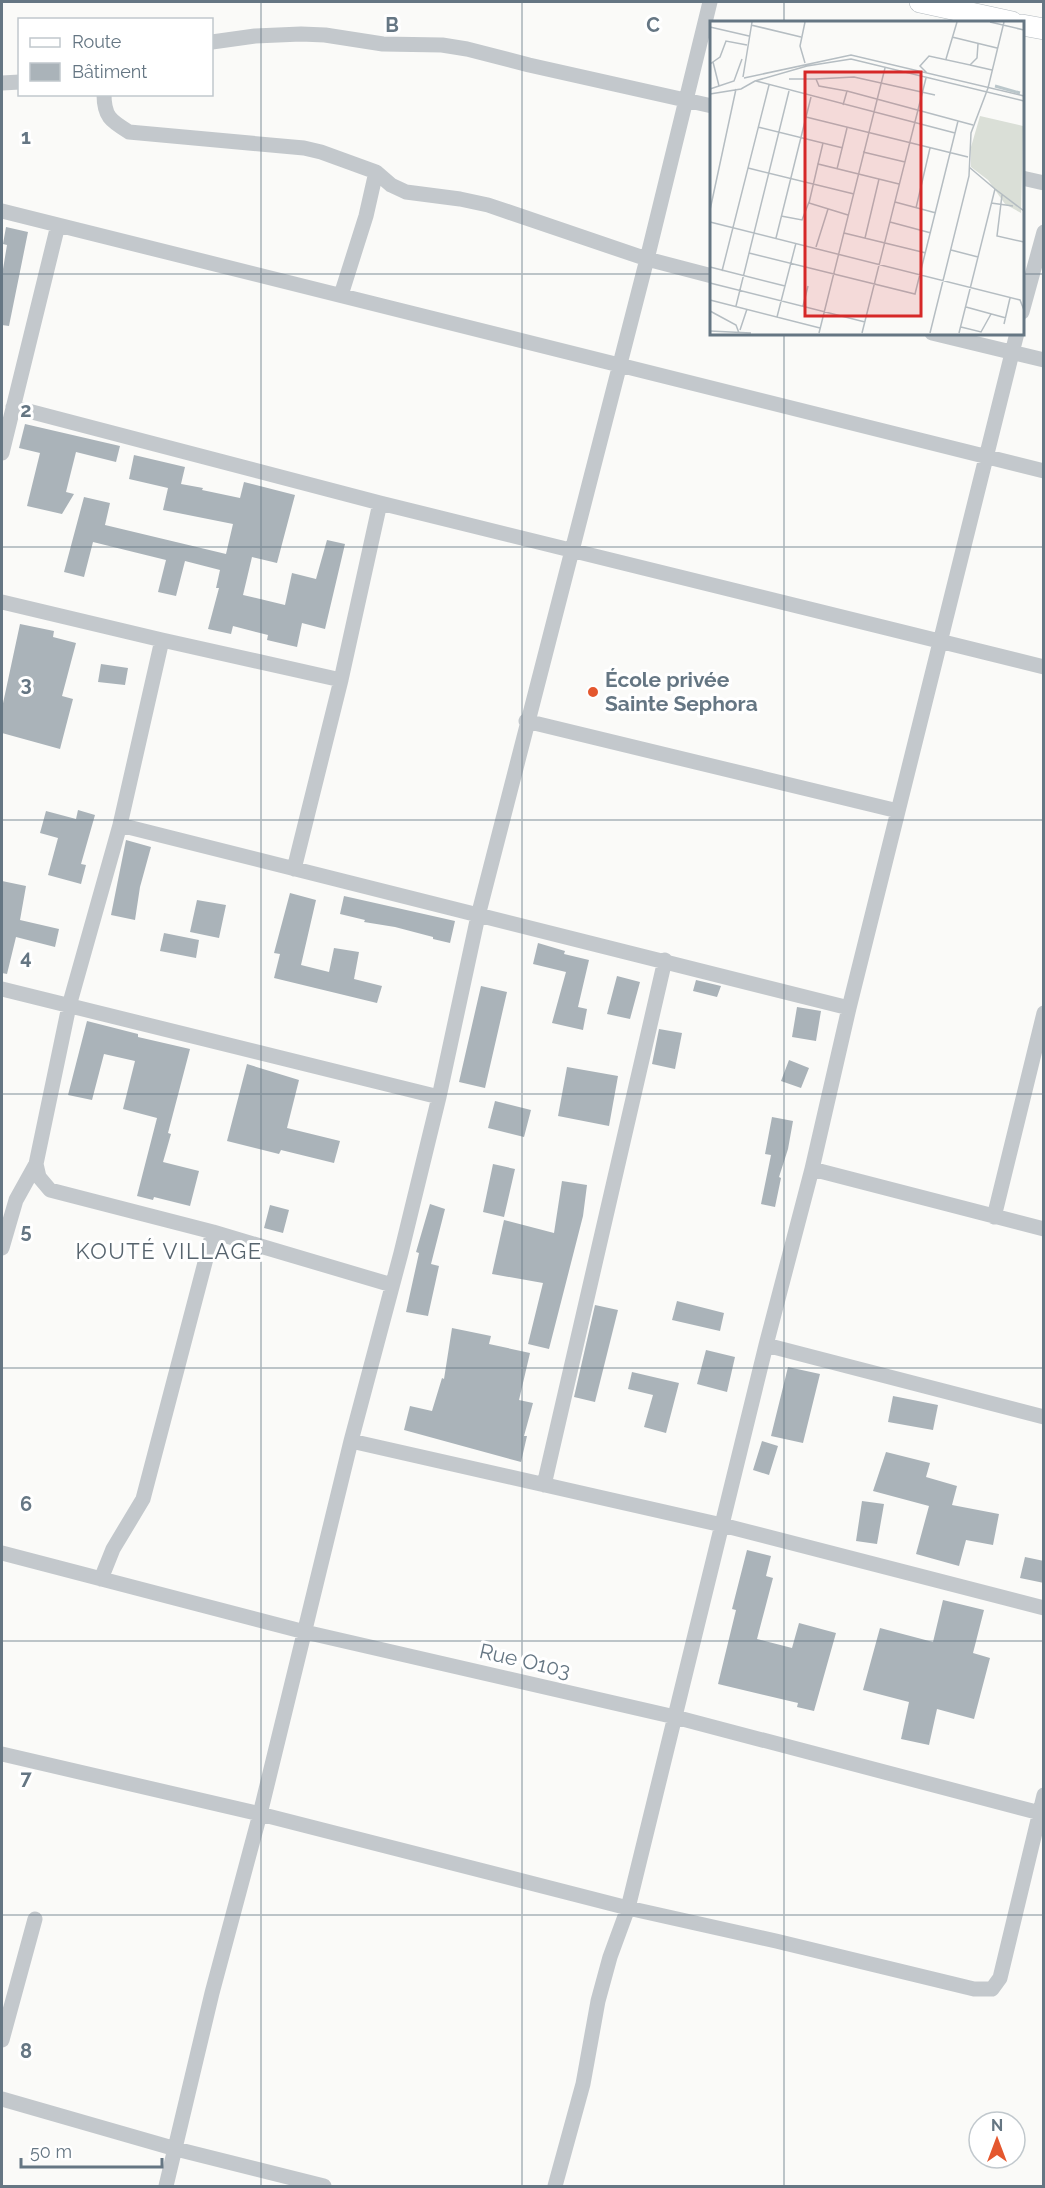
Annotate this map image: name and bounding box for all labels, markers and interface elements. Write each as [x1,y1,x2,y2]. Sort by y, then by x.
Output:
text: B [385,13,399,37]
text: C [646,13,660,37]
legend [18,18,213,96]
inset map [710,21,1024,334]
text: Route [72,31,122,52]
text: Bâtiment [72,61,147,82]
text: 1 [21,125,31,149]
text: 2 [20,398,32,422]
place label: École privée Sainte Sephora [605,667,758,716]
text: 3 [20,672,32,696]
marker: École privée Sainte Sephora [586,685,600,699]
text: 4 [20,945,32,969]
text: 5 [20,1219,32,1243]
district label: KOUTÉ VILLAGE [75,1238,263,1264]
text: 6 [20,1492,32,1516]
street label: Rue O103 [477,1638,573,1683]
text: 7 [20,1766,32,1790]
text: 8 [20,2039,32,2063]
north arrow [967,2110,1027,2170]
text: N [991,2116,1003,2135]
scale bar [21,2131,162,2169]
text: 50 m [30,2141,72,2162]

